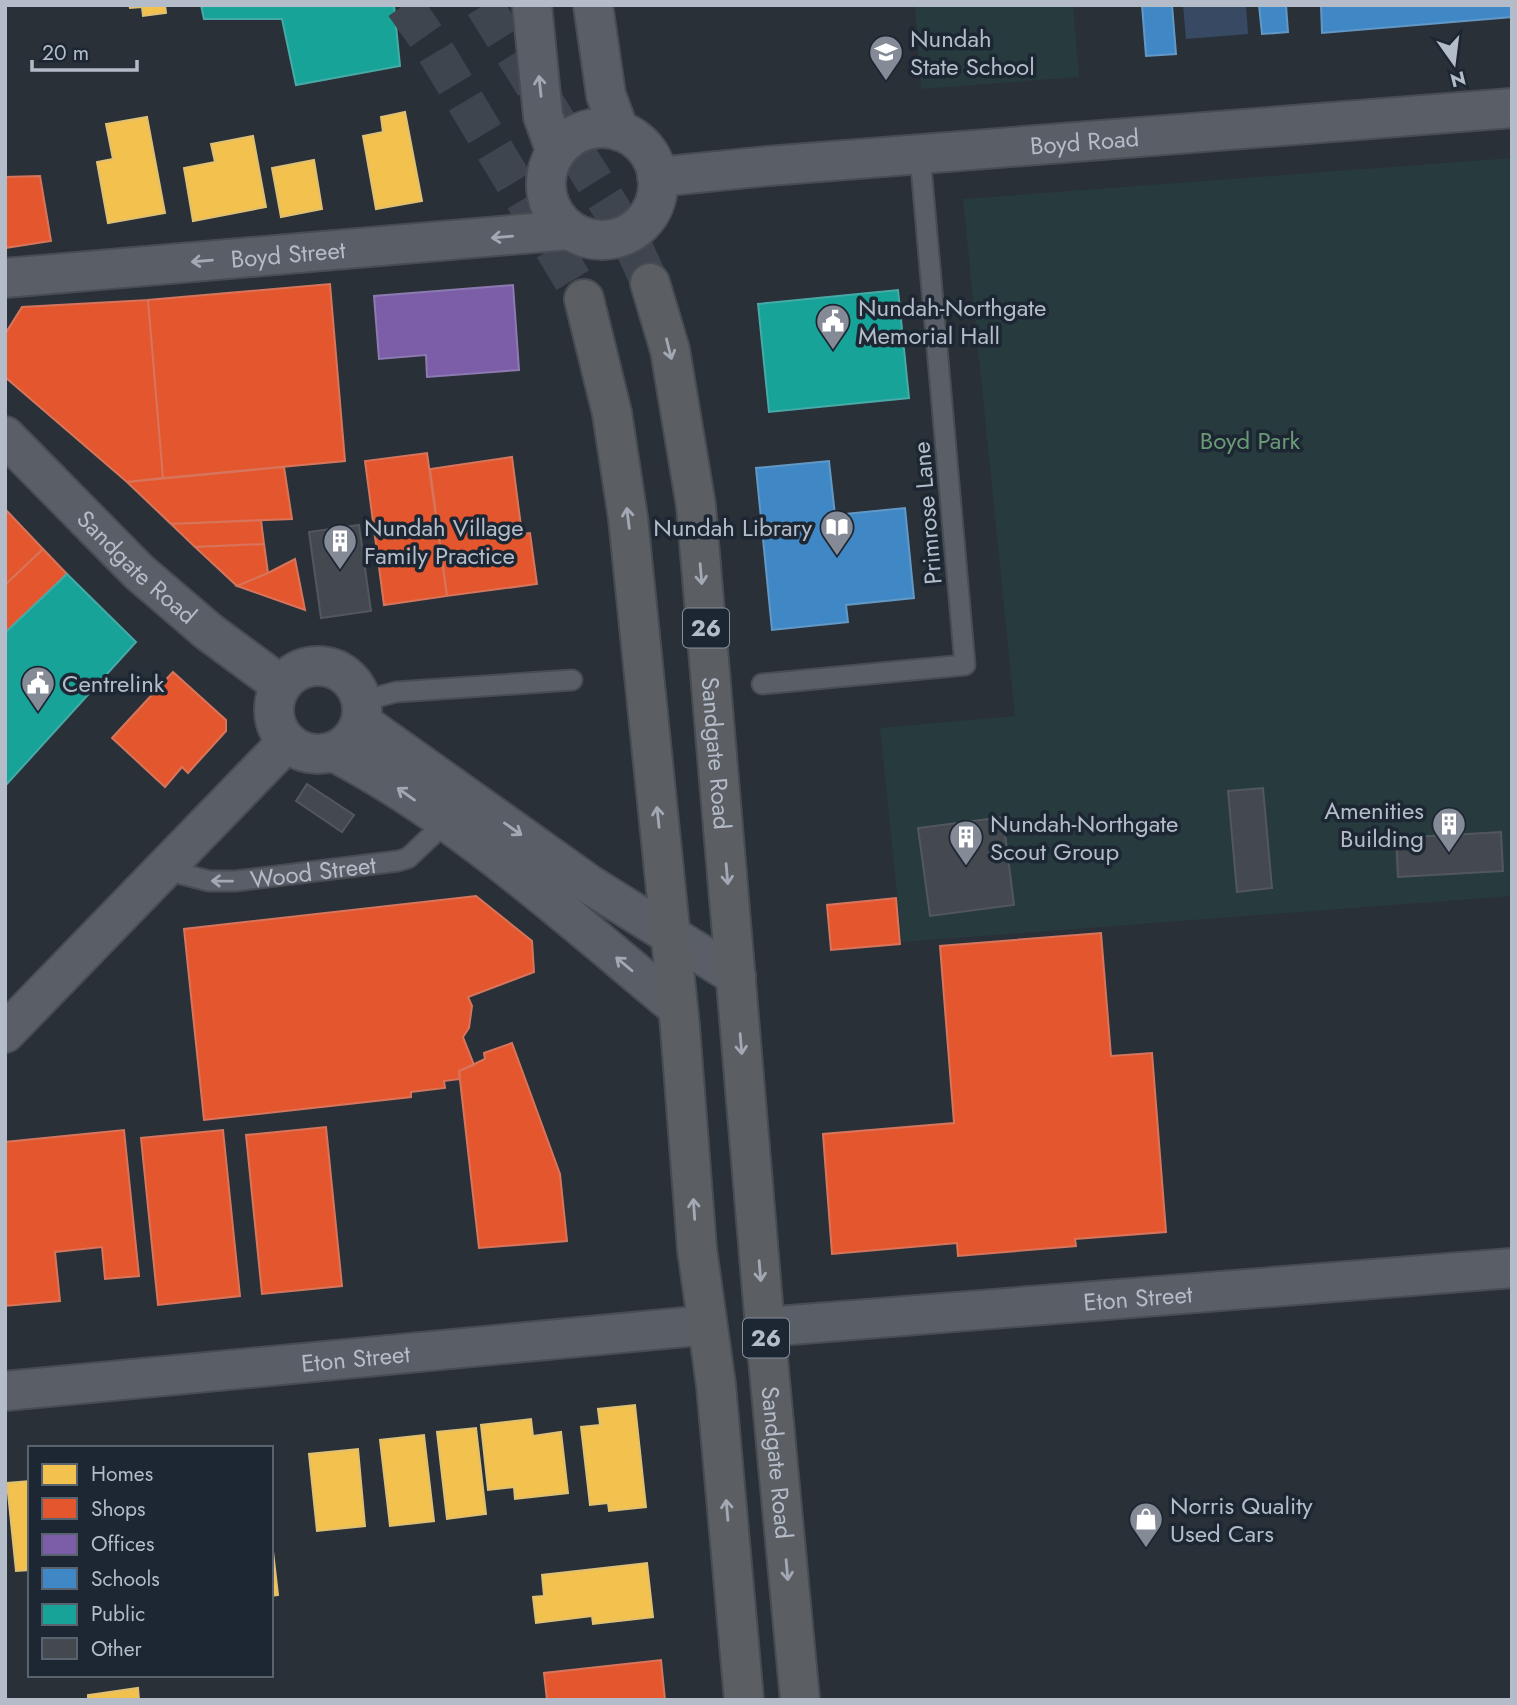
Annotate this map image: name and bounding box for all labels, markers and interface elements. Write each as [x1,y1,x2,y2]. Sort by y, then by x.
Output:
place label: Nundah State School [910,21,1035,84]
scale bar [32,28,136,72]
north arrow [1419,28,1489,98]
school or university icon: Nundah State School [867,33,905,82]
text: 20 m [42,38,89,68]
text: N [1447,64,1469,94]
one-way arrow [533,75,546,98]
street label: Boyd Road [1029,120,1140,163]
one-way arrow [491,231,513,244]
street label: Boyd Street [229,232,347,276]
one-way arrow [191,255,213,268]
place label: Nundah-Northgate Memorial Hall [858,290,1046,353]
public building icon: Nundah-Northgate Memorial Hall [814,302,852,351]
one-way arrow [663,337,676,360]
park label: Boyd Park [1200,423,1301,458]
street label: Primrose Lane [903,440,951,586]
street label: Sandgate Road [69,502,205,632]
one-way arrow [621,507,634,530]
library icon: Nundah Library [818,508,856,557]
place label: Nundah Village Family Practice [364,510,524,573]
place label: Nundah Library [653,510,812,545]
building icon: Nundah Village Family Practice [321,522,359,571]
one-way arrow [695,562,708,585]
road number: 26 [683,608,729,648]
public building icon: Centrelink [19,664,57,713]
place label: Centrelink [62,666,165,701]
street label: Sandgate Road [693,675,741,831]
one-way arrow [397,787,416,801]
place label: Amenities Building [1324,793,1424,856]
building icon: Amenities Building [1430,805,1468,854]
one-way arrow [651,806,664,829]
place label: Nundah-Northgate Scout Group [990,806,1178,869]
building icon: Nundah-Northgate Scout Group [947,818,985,867]
one-way arrow [503,822,522,836]
street label: Wood Street [248,846,378,897]
one-way arrow [721,862,734,885]
one-way arrow [211,874,234,888]
one-way arrow [616,956,634,972]
one-way arrow [735,1032,748,1055]
one-way arrow [687,1198,700,1221]
one-way arrow [754,1259,767,1281]
street label: Eton Street [1082,1276,1194,1319]
road number: 26 [743,1318,789,1358]
street label: Eton Street [299,1335,412,1381]
street label: Sandgate Road [753,1384,802,1540]
legend [28,1446,273,1677]
text: Homes [91,1459,153,1489]
place label: Norris Quality Used Cars [1170,1488,1313,1551]
text: Shops [91,1494,145,1524]
one-way arrow [720,1499,733,1522]
shop icon: Norris Quality Used Cars [1127,1500,1165,1549]
text: Offices [91,1529,154,1559]
one-way arrow [781,1559,794,1581]
text: Schools [91,1564,160,1594]
text: Public [91,1599,145,1629]
text: Other [91,1634,142,1664]

